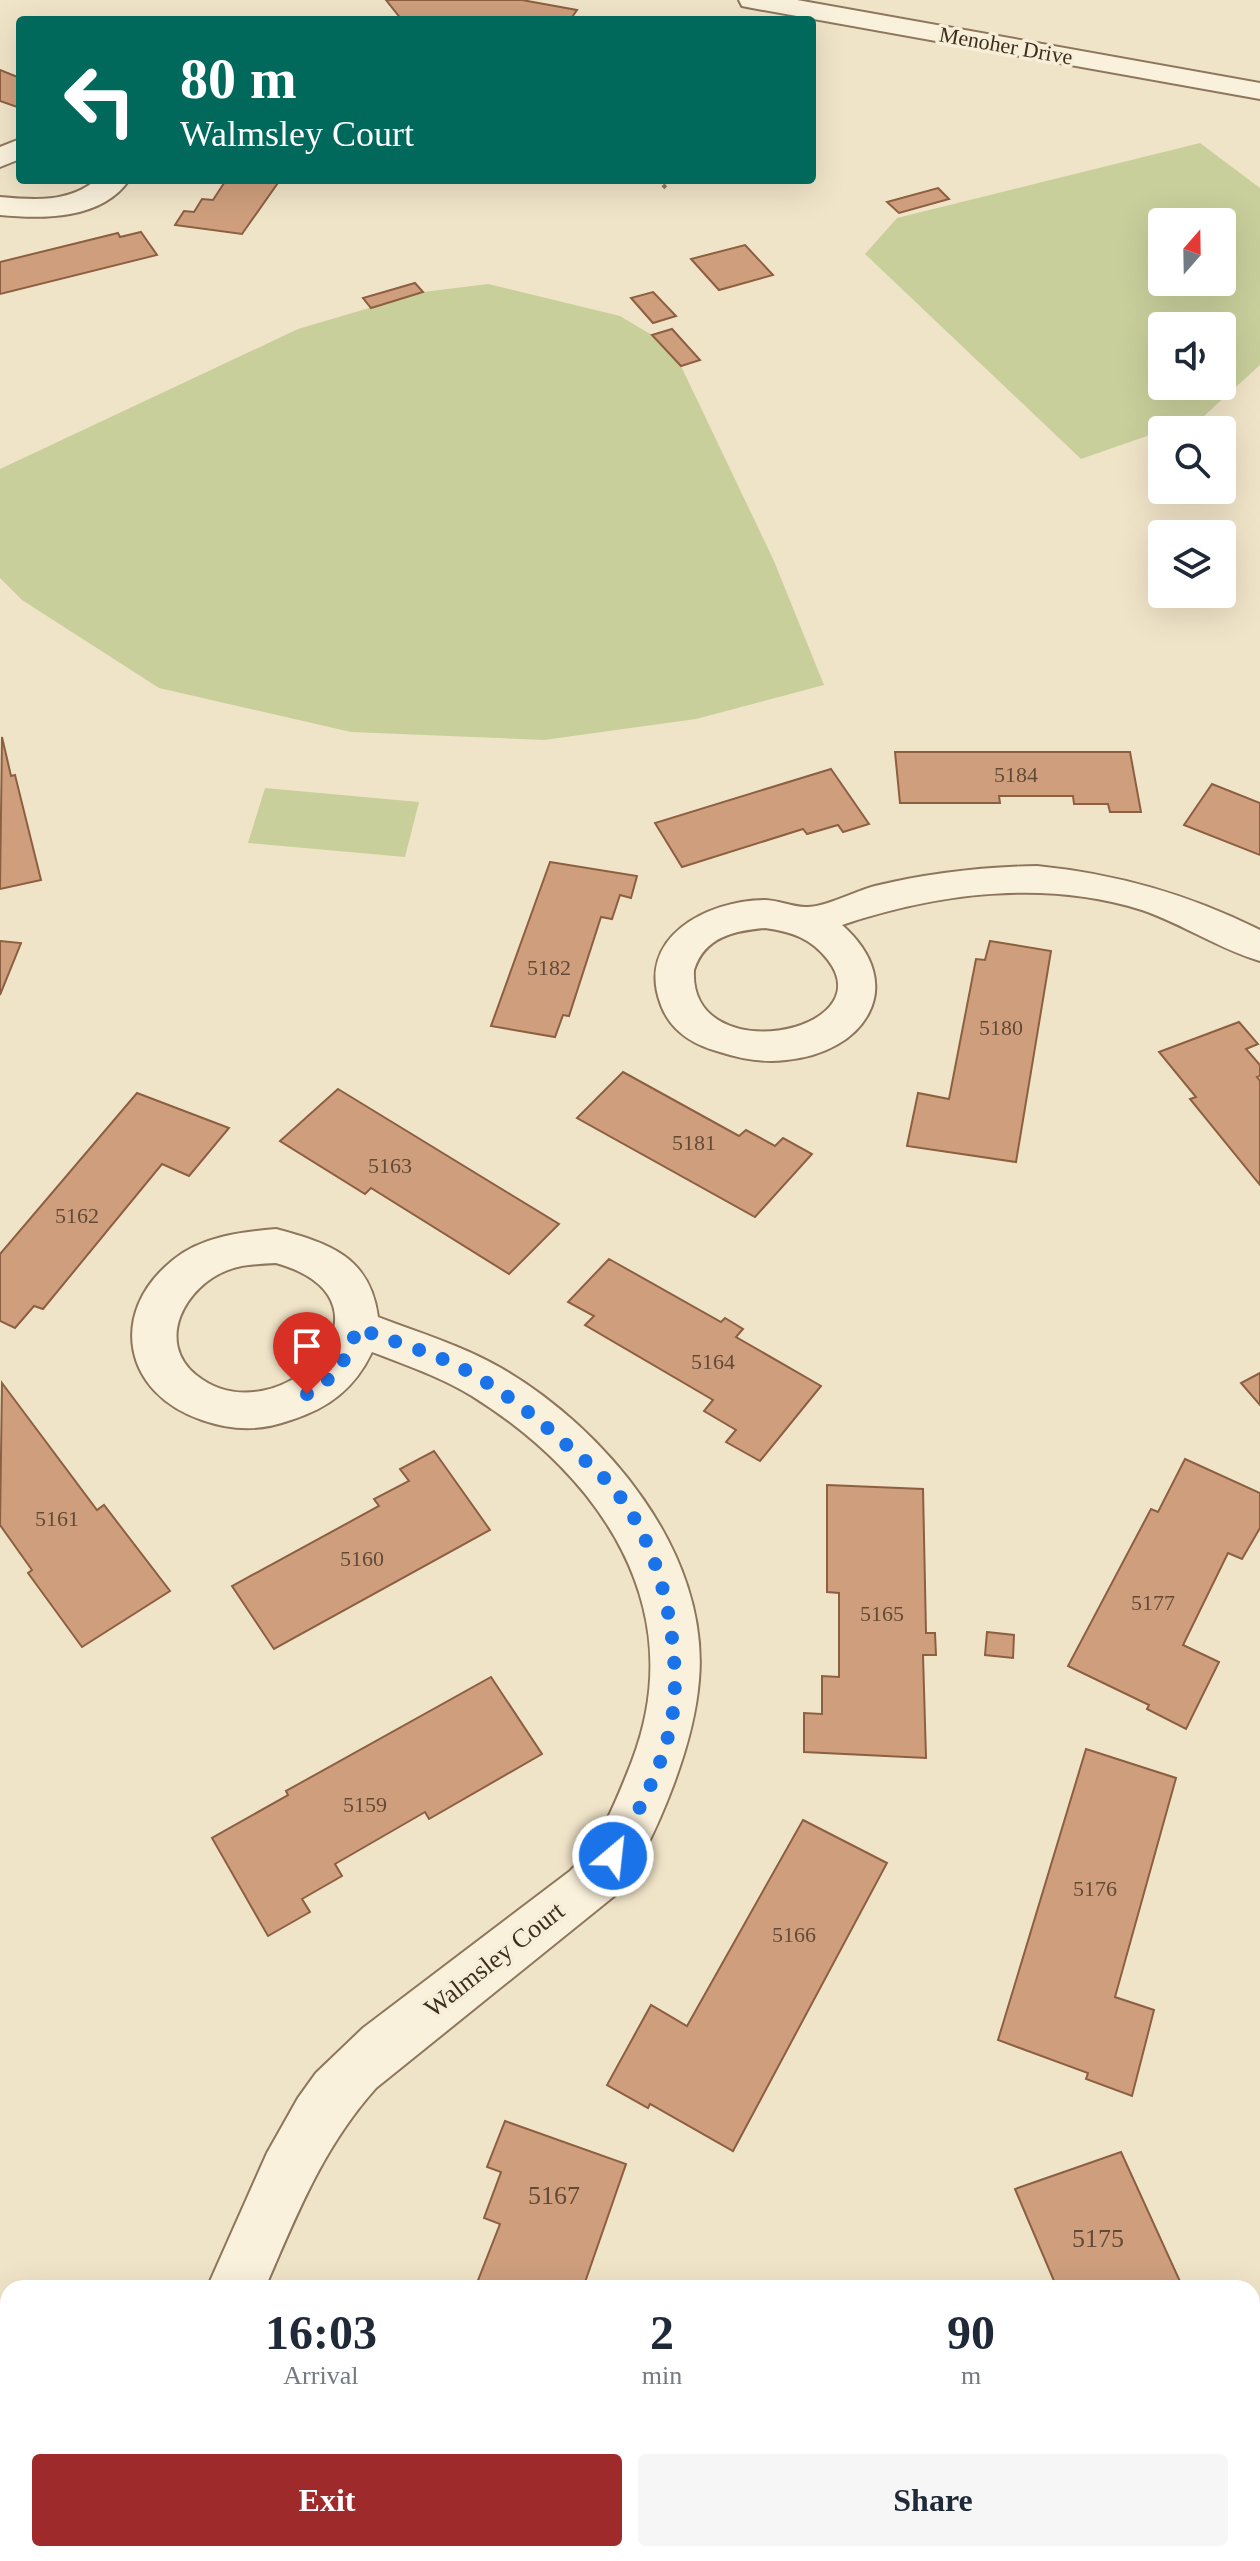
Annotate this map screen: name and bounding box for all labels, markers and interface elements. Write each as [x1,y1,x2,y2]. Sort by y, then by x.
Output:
street label: Menoher Drive [937,21,1075,70]
icon: left [48,48,152,152]
text: 80 m [180,48,297,110]
text: Walmsley Court [180,114,414,154]
north arrow [1148,208,1236,296]
map controls [1148,208,1236,608]
button: sound [1148,312,1236,400]
button: search [1148,416,1236,504]
button: layers [1148,520,1236,608]
house number: 5184 [994,762,1038,787]
house number: 5182 [527,955,571,980]
house number: 5180 [979,1015,1023,1040]
house number: 5181 [672,1130,716,1155]
house number: 5163 [368,1153,412,1178]
house number: 5162 [55,1203,99,1228]
pin [273,1312,341,1394]
icon: arrive [285,1324,329,1368]
house number: 5164 [691,1349,735,1374]
house number: 5161 [35,1506,79,1531]
house number: 5160 [340,1546,384,1571]
house number: 5177 [1131,1590,1175,1615]
house number: 5165 [860,1601,904,1626]
house number: 5159 [343,1792,387,1817]
position arrow [571,1814,655,1898]
house number: 5176 [1073,1876,1117,1901]
street label: Walmsley Court [419,1895,570,2023]
house number: 5166 [772,1922,816,1947]
house number: 5167 [528,2181,580,2210]
house number: 5175 [1072,2224,1124,2253]
text: 16:03 [265,2306,377,2359]
text: 2 [650,2306,674,2359]
text: 90 [947,2306,995,2359]
text: Arrival [283,2361,358,2390]
text: min [642,2361,682,2390]
text: m [961,2361,981,2390]
button: Exit [32,2454,622,2546]
button: Share [638,2454,1228,2546]

